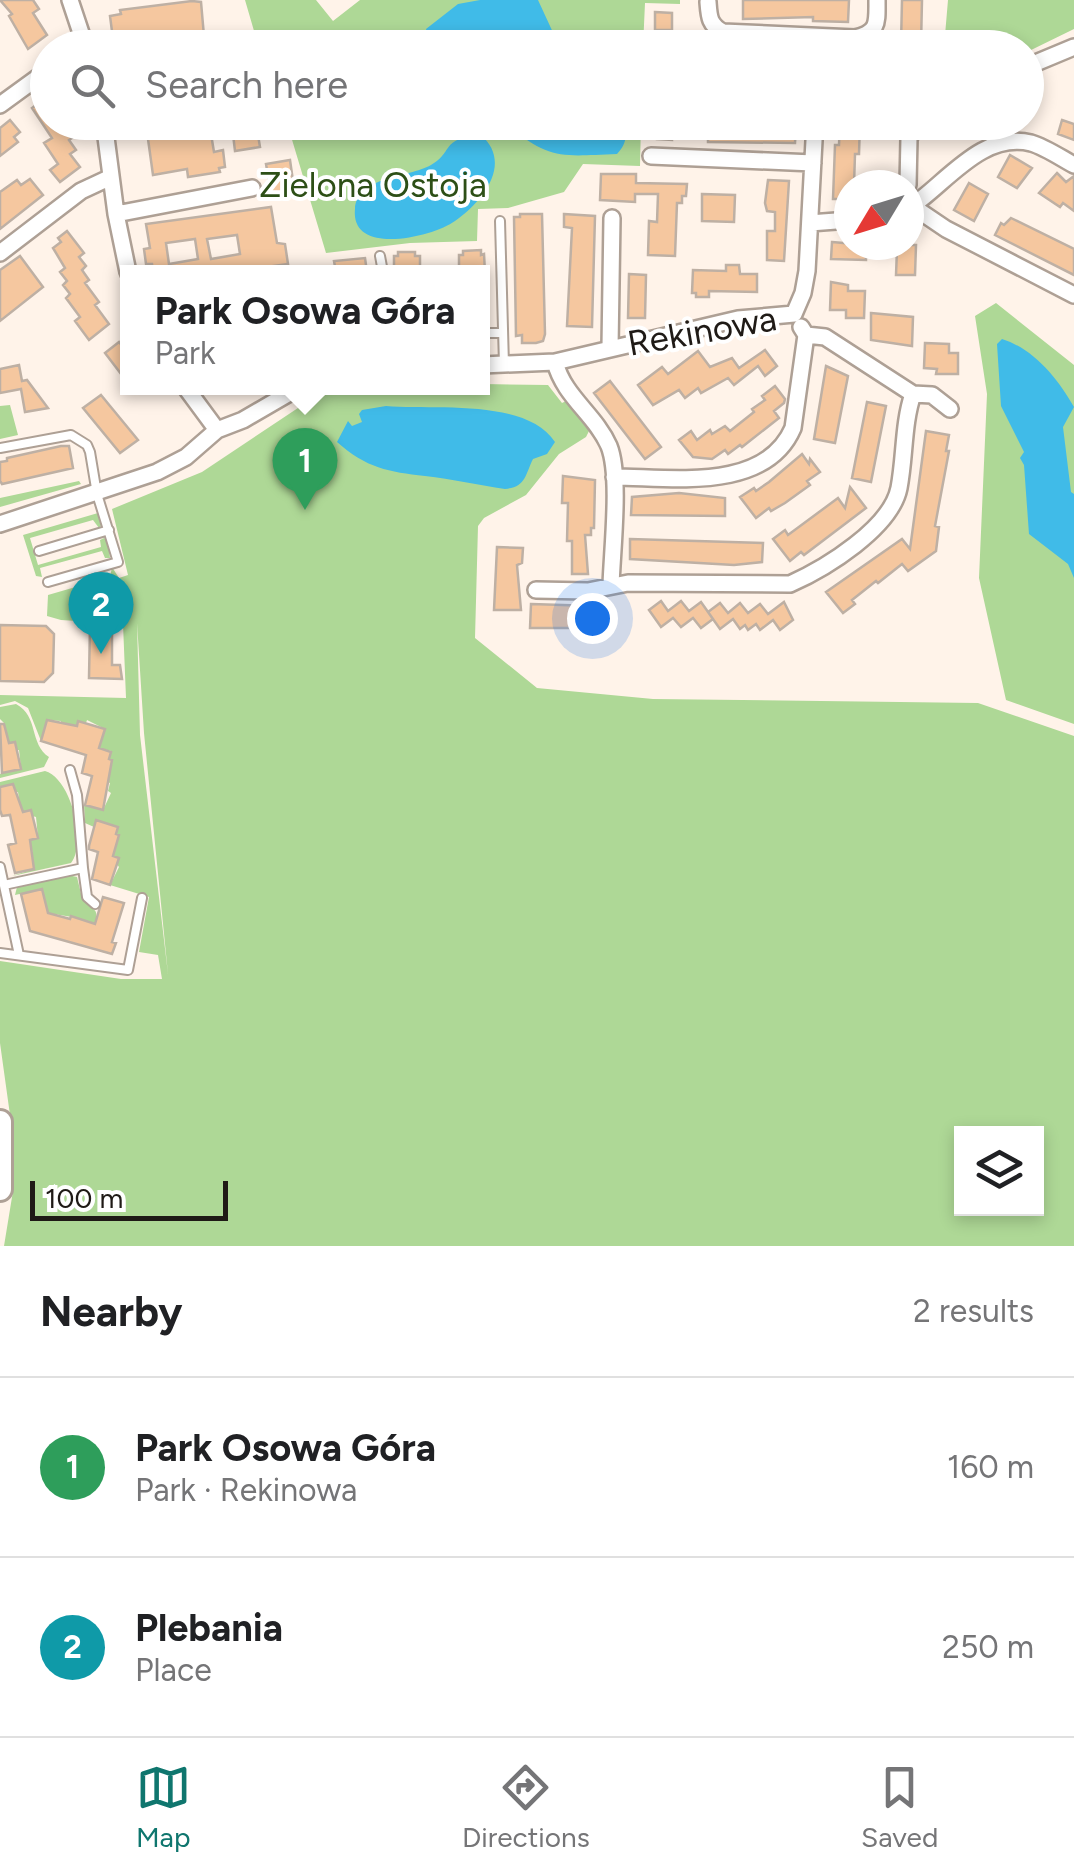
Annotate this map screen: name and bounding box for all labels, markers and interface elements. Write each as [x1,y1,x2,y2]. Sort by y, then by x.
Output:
search box [30,30,1044,140]
icon: search [65,58,120,113]
text: Search here [145,62,348,108]
park label: Zielona Ostoja [259,164,487,206]
north arrow [834,170,924,260]
popup [120,265,490,395]
text: Park Osowa Góra [155,288,455,334]
street label: Rekinowa [624,297,780,365]
text: Park [155,334,215,372]
pin: 1 [272,428,338,510]
pin: 2 [68,572,134,654]
your location [567,593,618,644]
map controls [954,1126,1044,1216]
button: layers [954,1126,1044,1216]
scale bar [30,1176,228,1220]
text: 100 m [45,1181,123,1215]
text: Nearby [40,1286,182,1337]
text: 2 results [913,1292,1034,1330]
text: Park Osowa Góra [135,1425,436,1471]
text: 1 [66,1448,79,1486]
text: 160 m [947,1448,1034,1486]
text: Park · Rekinowa [135,1471,357,1509]
text: Plebania [135,1605,283,1651]
text: 2 [63,1628,82,1666]
text: 250 m [942,1628,1034,1666]
text: Place [135,1651,212,1689]
tab: Map [136,1760,191,1854]
tab: Directions [462,1760,590,1854]
tab: Saved [861,1760,938,1854]

